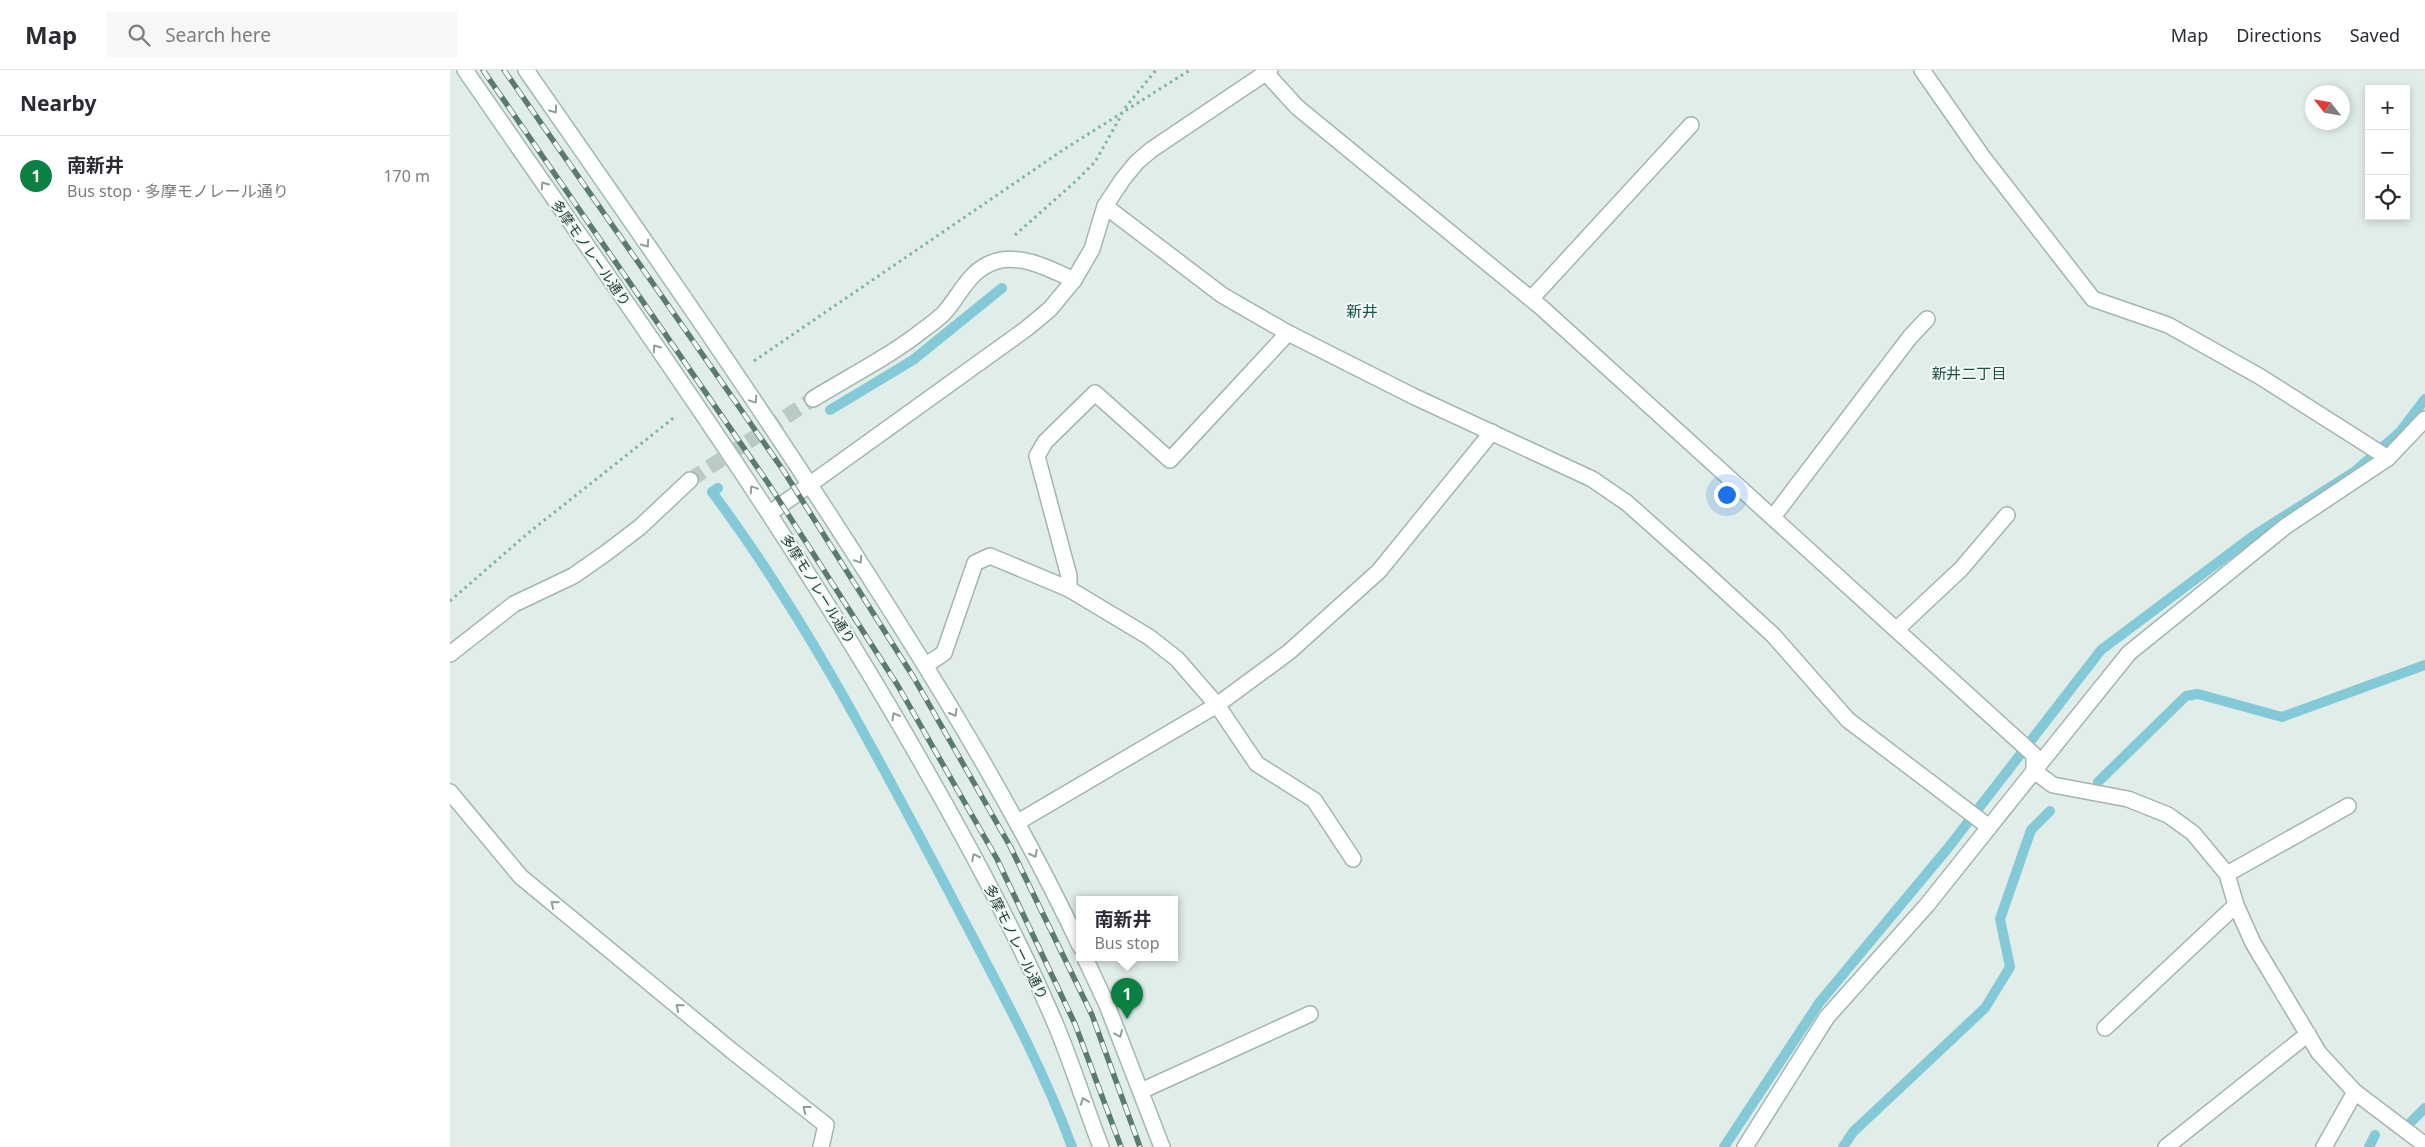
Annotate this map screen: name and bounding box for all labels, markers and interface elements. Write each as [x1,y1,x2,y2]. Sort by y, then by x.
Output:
search box [107,12,457,57]
text: Map [25,18,77,51]
icon: search [125,21,153,49]
text: Search here [165,22,271,48]
text: Map [2171,23,2208,47]
text: Directions [2236,23,2322,47]
text: Saved [2350,23,2400,47]
north arrow [2305,85,2350,130]
map controls [2365,85,2410,220]
button: + [2365,85,2410,130]
text: Nearby [20,89,96,117]
one-way arrow [548,104,557,114]
button: − [2365,130,2410,175]
text: 南新井 [67,152,124,178]
text: 1 [31,165,41,187]
text: 170 m [383,165,430,187]
button: locate [2365,175,2410,220]
text: Bus stop · 多摩モノレール通り [67,180,289,202]
one-way arrow [541,181,550,191]
street label: 多摩モノレール通り [547,196,635,310]
one-way arrow [640,238,649,247]
district label: 新井 [1346,300,1378,322]
one-way arrow [653,344,662,353]
district label: 新井二丁目 [1931,363,2007,383]
one-way arrow [748,395,757,404]
your location [1714,482,1740,508]
one-way arrow [750,485,759,495]
street label: 多摩モノレール通り [777,530,860,647]
one-way arrow [852,555,862,564]
one-way arrow [947,707,957,716]
one-way arrow [892,712,902,721]
one-way arrow [1028,849,1038,858]
one-way arrow [971,853,981,862]
street label: 多摩モノレール通り [980,881,1053,1003]
popup [1076,896,1178,961]
one-way arrow [551,901,560,909]
text: 南新井 [1094,906,1151,932]
text: Bus stop [1094,932,1160,954]
pin: 1 [1111,978,1143,1019]
one-way arrow [676,1005,685,1013]
one-way arrow [1112,1029,1123,1038]
one-way arrow [1080,1097,1090,1106]
one-way arrow [802,1106,812,1115]

